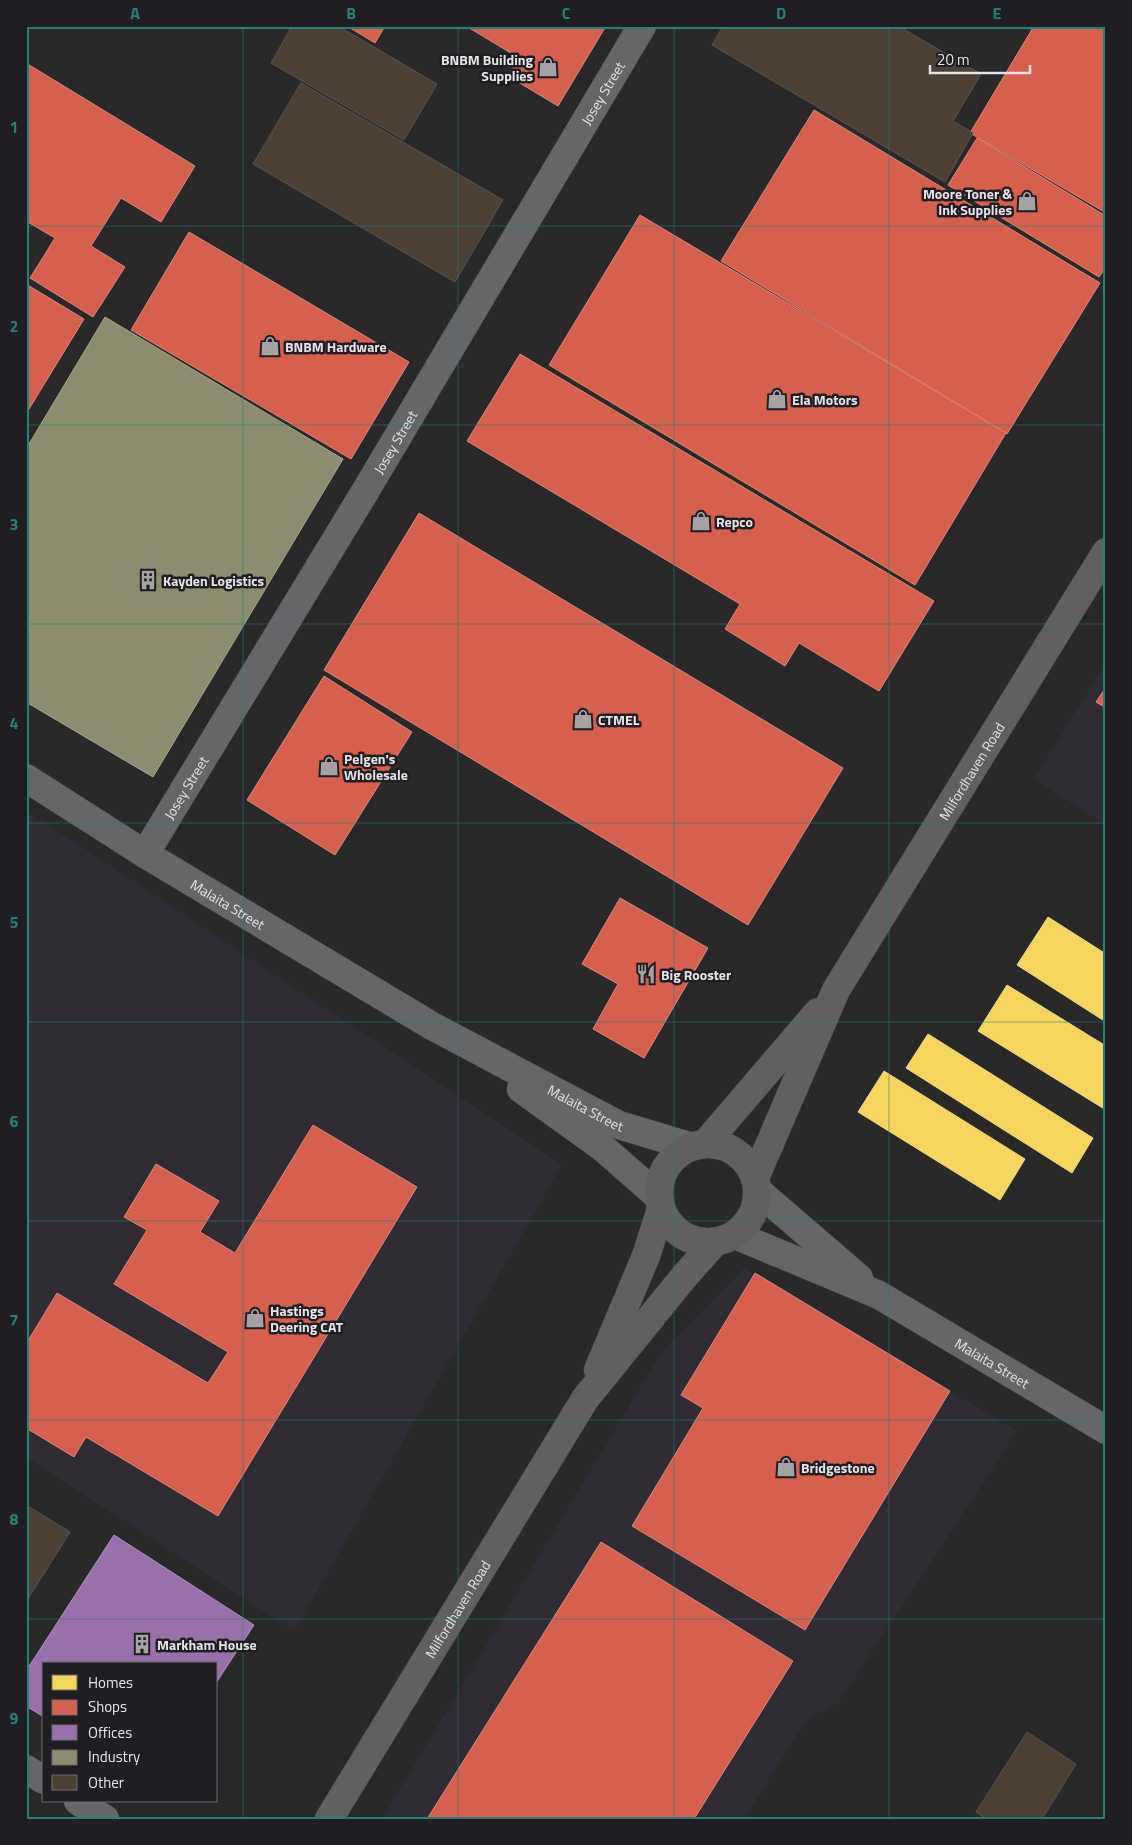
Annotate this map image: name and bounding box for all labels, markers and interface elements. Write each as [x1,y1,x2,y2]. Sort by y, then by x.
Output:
text: A [130,1,140,25]
text: B [346,1,356,25]
text: C [562,1,571,25]
text: D [776,1,786,25]
text: E [993,1,1002,25]
scale bar [930,42,1030,74]
text: 20 m [937,48,970,71]
place label: BNBM Building Supplies [441,49,534,86]
shop icon: BNBM Building Supplies [537,56,559,78]
street label: Josey Street [575,57,629,129]
text: 1 [10,115,18,139]
place label: Moore Toner & Ink Supplies [923,183,1012,220]
shop icon: Moore Toner & Ink Supplies [1016,190,1038,212]
text: 2 [10,314,18,338]
shop icon: BNBM Hardware [259,335,281,357]
place label: BNBM Hardware [285,336,387,357]
shop icon: Ela Motors [766,388,788,410]
place label: Ela Motors [792,389,858,410]
street label: Josey Street [368,406,422,478]
shop icon: Repco [690,510,712,532]
place label: Repco [716,511,753,532]
text: 3 [10,512,18,536]
building icon: Kayden Logistics [137,569,159,591]
place label: Kayden Logistics [163,570,265,591]
shop icon: CTMEL [572,708,594,730]
place label: CTMEL [598,709,640,730]
text: 4 [10,711,19,735]
street label: Milfordhaven Road [933,718,1009,824]
place label: Pelgen's Wholesale [344,748,408,785]
street label: Josey Street [158,752,213,823]
shop icon: Pelgen's Wholesale [318,755,340,777]
street label: Malaita Street [187,873,269,934]
text: 5 [10,910,19,934]
restaurant icon: Big Rooster [635,963,657,985]
place label: Big Rooster [661,964,731,985]
street label: Malaita Street [544,1079,626,1136]
text: 6 [10,1109,19,1133]
place label: Hastings Deering CAT [270,1300,344,1337]
shop icon: Hastings Deering CAT [244,1307,266,1329]
text: 7 [10,1308,18,1332]
street label: Malaita Street [951,1332,1034,1393]
shop icon: Bridgestone [775,1456,797,1478]
place label: Bridgestone [801,1457,875,1478]
text: 8 [10,1507,19,1531]
street label: Milfordhaven Road [419,1556,495,1662]
building icon: Markham House [131,1633,153,1655]
place label: Markham House [157,1634,257,1655]
legend [42,1662,218,1802]
text: Homes [88,1671,133,1694]
text: Shops [88,1695,127,1718]
text: 9 [10,1706,19,1730]
text: Offices [88,1721,132,1744]
text: Industry [88,1745,140,1768]
text: Other [88,1771,124,1794]

